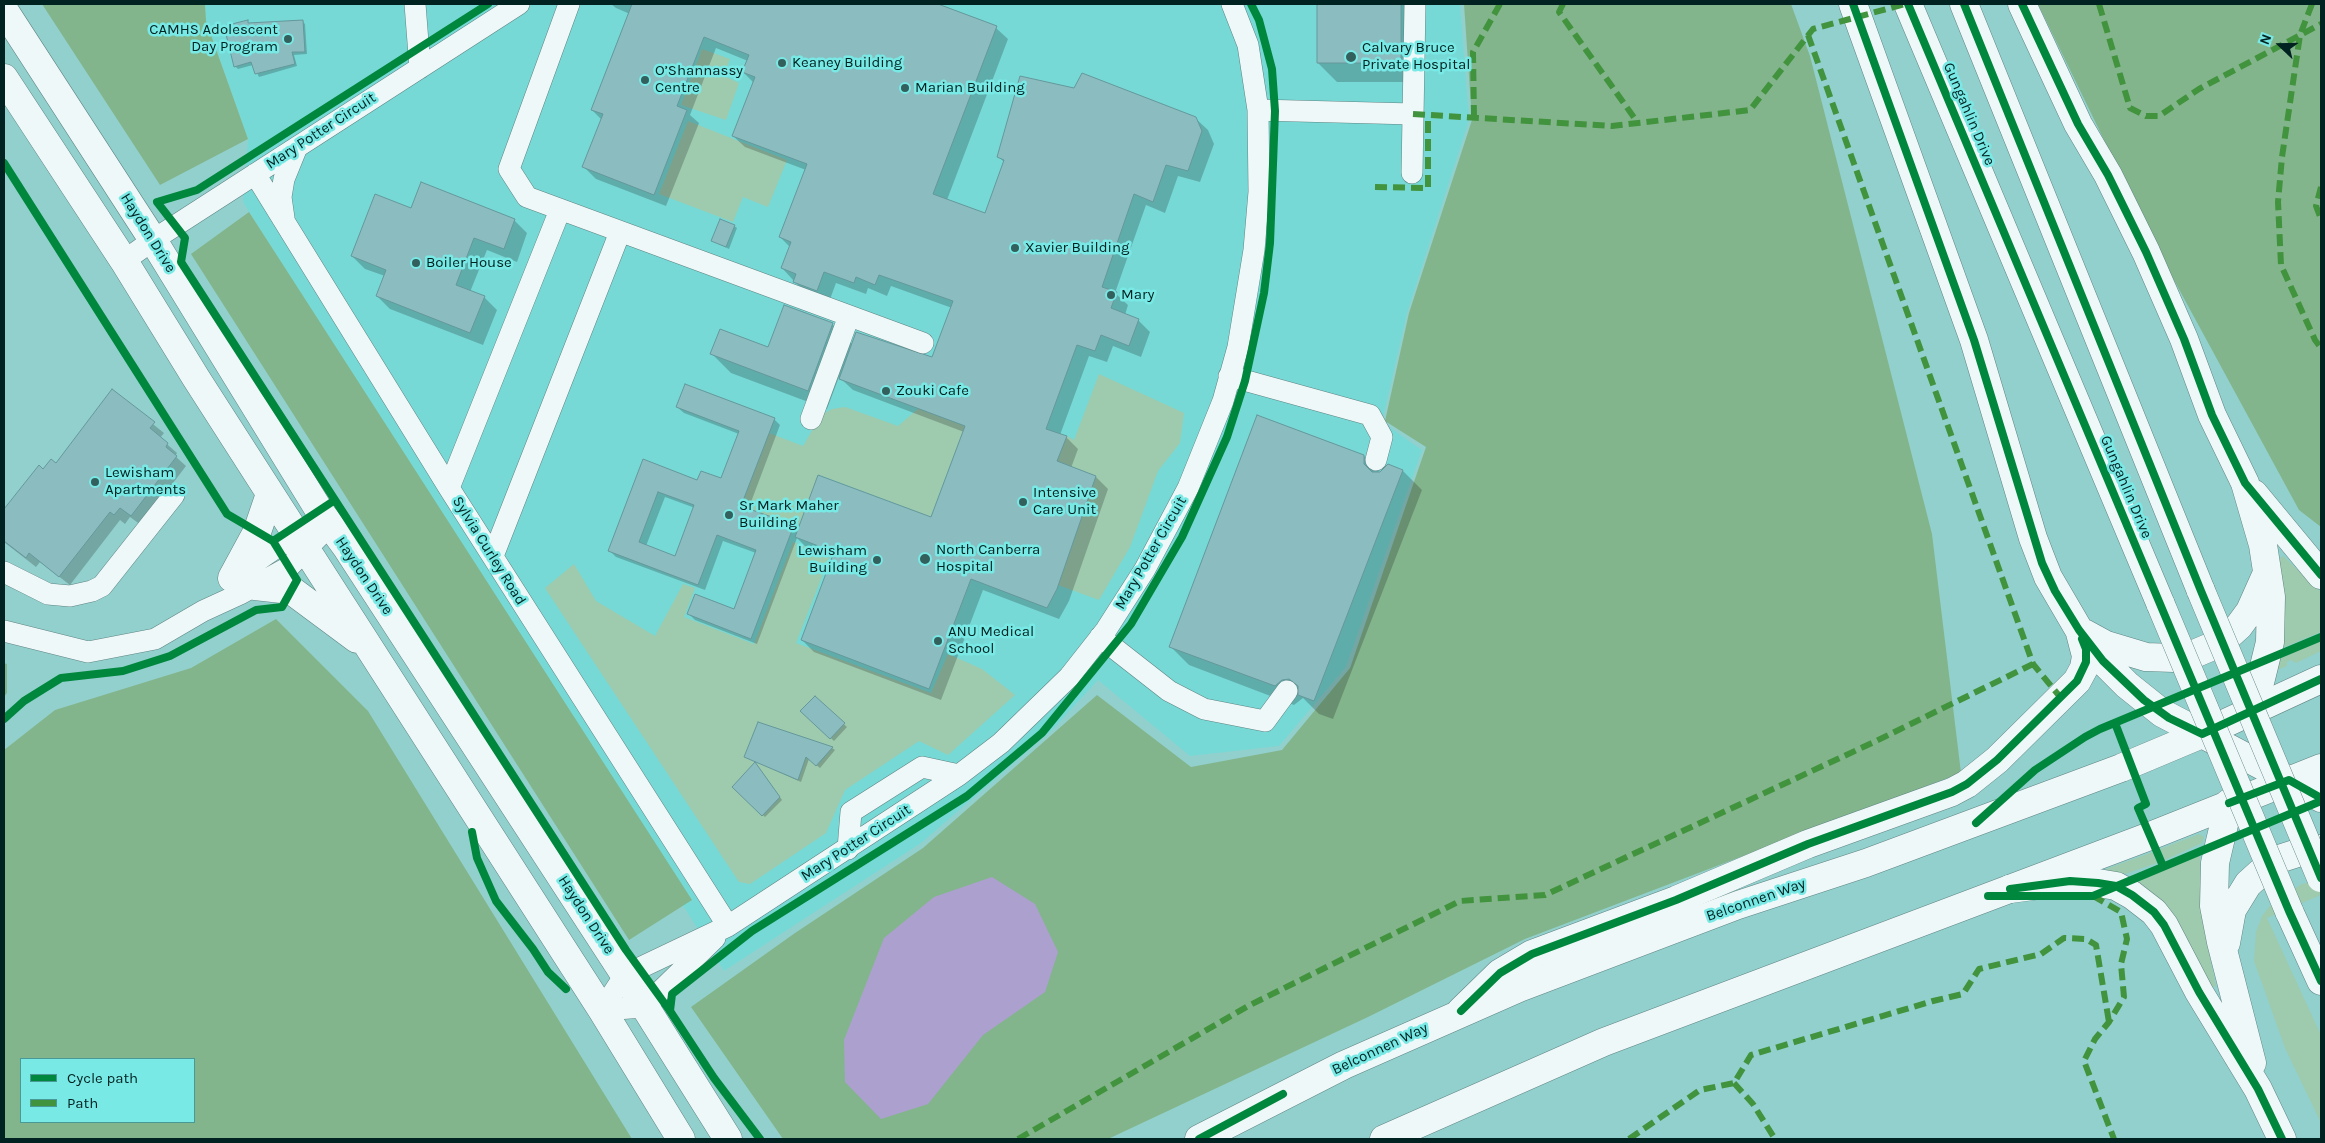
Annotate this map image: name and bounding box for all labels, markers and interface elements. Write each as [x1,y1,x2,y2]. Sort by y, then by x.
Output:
north arrow [2255,20,2305,70]
place label: CAMHS Adolescent Day Program [149,21,278,56]
text: N [2256,32,2275,47]
marker: CAMHS Adolescent Day Program [282,33,294,45]
place label: Calvary Bruce Private Hospital [1362,39,1470,74]
marker: Calvary Bruce Private Hospital [1344,50,1358,64]
place label: Keaney Building [792,54,902,72]
marker: Keaney Building [776,57,788,69]
street label: Gungahlin Drive [1939,60,1999,168]
place label: O’Shannassy Centre [655,62,743,97]
marker: O’Shannassy Centre [639,74,651,86]
place label: Marian Building [915,79,1025,97]
marker: Marian Building [899,82,911,94]
street label: Mary Potter Circuit [263,89,379,173]
street label: Haydon Drive [117,190,179,276]
place label: Xavier Building [1025,239,1130,257]
marker: Xavier Building [1009,242,1021,254]
place label: Boiler House [426,254,512,272]
marker: Boiler House [410,257,422,269]
place label: Mary [1121,286,1154,304]
marker: Mary [1105,289,1117,301]
place label: Zouki Cafe [896,382,969,400]
marker: Zouki Cafe [880,385,892,397]
street label: Gungahlin Drive [2096,433,2156,541]
place label: Lewisham Apartments [105,464,186,499]
marker: Lewisham Apartments [89,476,101,488]
place label: Intensive Care Unit [1033,484,1096,519]
street label: Sylvia Curley Road [448,493,530,609]
street label: Mary Potter Circuit [1111,493,1191,613]
marker: Intensive Care Unit [1017,496,1029,508]
place label: Sr Mark Maher Building [739,497,839,532]
marker: Sr Mark Maher Building [723,509,735,521]
street label: Haydon Drive [331,534,397,618]
place label: North Canberra Hospital [936,541,1040,576]
place label: Lewisham Building [798,542,867,577]
marker: North Canberra Hospital [918,552,932,566]
marker: Lewisham Building [871,554,883,566]
place label: ANU Medical School [948,623,1034,658]
marker: ANU Medical School [932,635,944,647]
street label: Mary Potter Circuit [798,801,914,885]
street label: Haydon Drive [554,872,618,958]
street label: Belconnen Way [1704,875,1808,925]
street label: Belconnen Way [1329,1019,1431,1079]
legend [20,1058,195,1123]
text: Cycle path [67,1069,138,1087]
text: Path [67,1094,98,1112]

